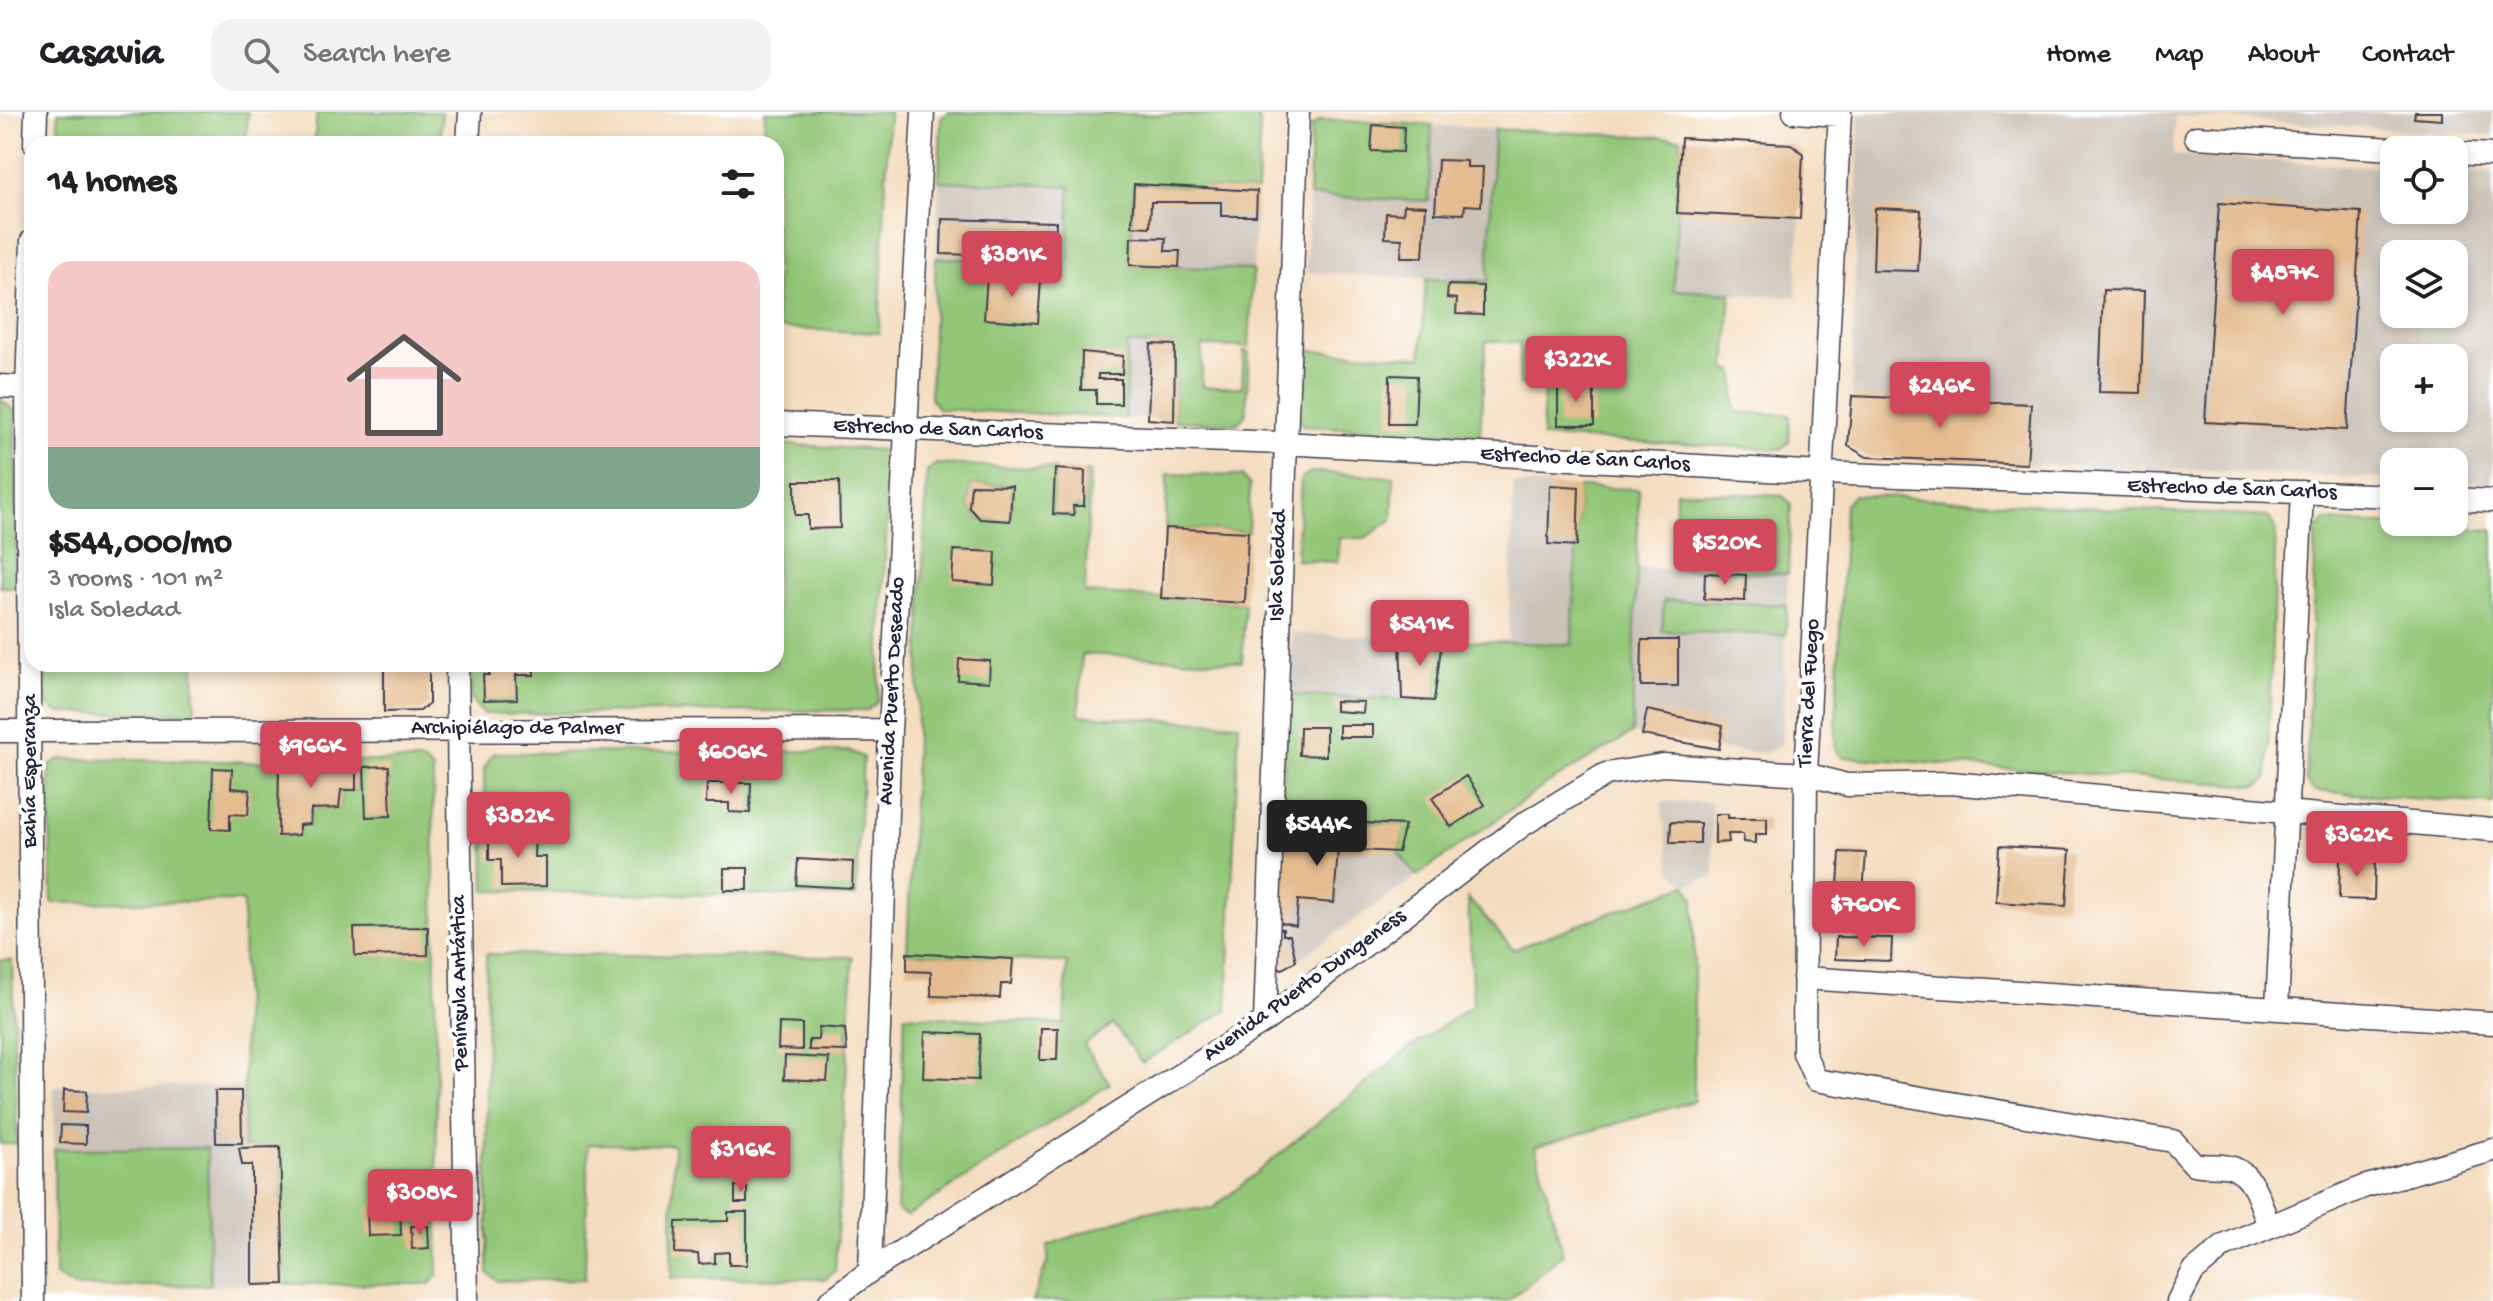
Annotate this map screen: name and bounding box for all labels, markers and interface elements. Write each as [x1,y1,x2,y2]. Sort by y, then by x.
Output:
search box [211,19,771,91]
text: Casavia [40,33,163,77]
icon: search [239,33,283,77]
text: Search here [303,38,451,73]
text: Home [2046,39,2111,72]
text: Map [2155,39,2204,72]
text: About [2248,39,2318,72]
text: Contact [2362,39,2453,72]
map controls [2380,136,2468,536]
button: locate [2380,136,2468,224]
icon: filters [716,162,760,206]
text: 14 homes [48,164,176,204]
pin: $381K [956,231,1068,299]
button: layers [2380,240,2468,328]
text: $381K [980,241,1044,272]
pin: $487K [2227,249,2339,317]
text: $487K [2250,259,2316,290]
icon: home [332,313,476,457]
pin: $322K [1520,336,1632,404]
button: + [2380,344,2468,432]
text: $322K [1544,346,1609,377]
pin: $246K [1884,362,1996,430]
text: $246K [1908,372,1972,403]
street label: Estrecho de San Carlos [833,413,1044,447]
street label: Estrecho de San Carlos [1480,442,1691,479]
button: − [2380,448,2468,536]
street label: Estrecho de San Carlos [2127,473,2338,507]
street label: Isla Soledad [1264,508,1294,622]
pin: $520K [1669,519,1781,587]
text: $544,000/mo [48,525,232,565]
text: $520K [1691,529,1759,560]
text: 3 rooms · 101 m² [48,565,223,596]
street label: Avenida Puerto Deseado [874,576,912,806]
text: Isla Soledad [48,596,180,627]
pin: $541K [1364,600,1476,668]
text: $541K [1389,610,1451,641]
street label: Tierra del Fuego [1793,618,1827,770]
street label: Bahía Esperanza [18,693,44,849]
street label: Archipiélago de Palmer [411,716,625,742]
pin: $966K [255,722,367,790]
pin: $606K [675,728,787,796]
text: $966K [278,732,344,763]
text: $606K [697,738,765,769]
pin: $382K [462,792,574,860]
pin: $544K [1261,800,1373,868]
text: $382K [485,802,551,833]
text: $544K [1285,810,1349,841]
pin: $362K [2301,811,2413,879]
text: $362K [2324,821,2390,852]
pin: $760K [1808,881,1920,949]
text: $760K [1830,891,1898,922]
street label: Península Antártica [446,894,476,1072]
street label: Avenida Puerto Dungeness [1199,903,1412,1068]
pin: $316K [685,1126,797,1194]
text: $316K [709,1136,773,1167]
pin: $308K [364,1169,476,1237]
text: $308K [386,1179,454,1210]

